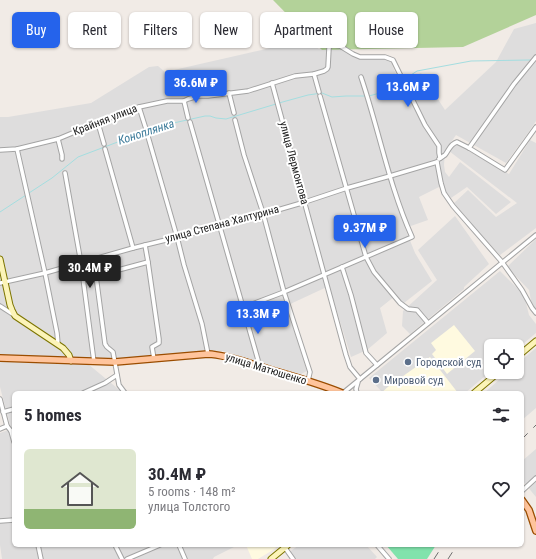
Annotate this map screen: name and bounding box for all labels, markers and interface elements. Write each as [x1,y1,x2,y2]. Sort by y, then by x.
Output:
chip: Buy [12,12,60,48]
chip: Rent [68,12,121,48]
chip: Filters [129,12,192,48]
chip: New [200,12,252,48]
chip: Apartment [260,12,347,48]
chip: House [355,12,418,48]
pin: 36.6M ₽ [159,70,233,104]
pin: 13.6M ₽ [371,74,445,108]
text: 36.6M ₽ [174,75,218,90]
text: 13.6M ₽ [386,79,430,94]
street label: Крайняя улица [71,102,139,138]
water label: Коноплянка [116,116,176,148]
street label: улица Лермонтова [277,120,311,206]
street label: улица Степана Халтурина [164,203,280,245]
pin: 9.37M ₽ [328,215,402,249]
text: 9.37M ₽ [343,220,387,235]
pin: 30.4M ₽ [53,255,127,289]
text: 30.4M ₽ [68,260,112,275]
pin: 13.3M ₽ [221,301,295,335]
text: 13.3M ₽ [236,306,280,321]
map controls [484,339,524,379]
button: locate [484,339,524,379]
street label: улица Матюшенко [224,350,309,388]
place label: Городской суд [416,356,482,369]
marker: Городской суд [403,357,413,367]
place label: Мировой суд [384,374,443,387]
marker: Мировой суд [371,375,381,385]
icon: filters [490,404,512,426]
text: 5 homes [24,405,82,425]
text: 30.4M ₽ [148,464,206,484]
icon: home [56,465,104,513]
icon: heart [490,478,512,500]
text: 5 rooms · 148 m² [148,484,235,499]
text: улица Толстого [148,499,230,514]

